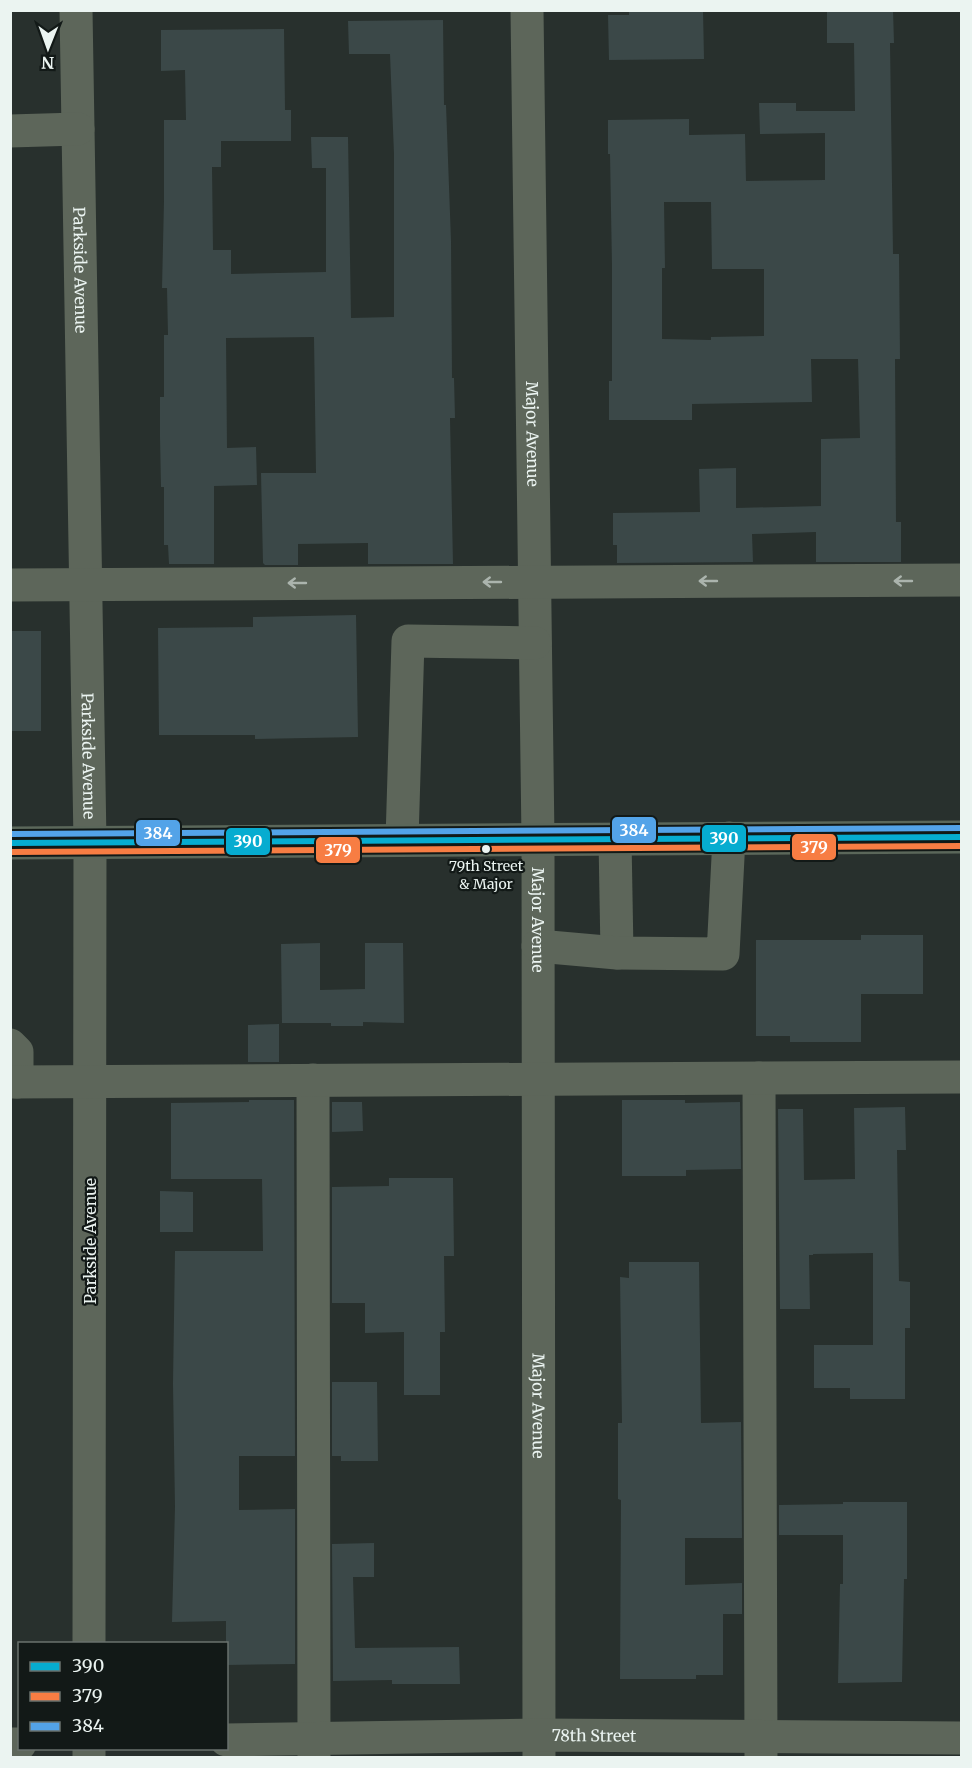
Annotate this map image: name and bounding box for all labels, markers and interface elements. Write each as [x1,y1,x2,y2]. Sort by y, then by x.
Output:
north arrow [18,18,78,78]
text: N [41,53,54,73]
street label: Parkside Avenue [69,207,91,333]
street label: Major Avenue [522,381,543,487]
one-way arrow [699,575,719,587]
one-way arrow [894,575,914,586]
one-way arrow [483,576,503,588]
one-way arrow [288,577,308,589]
street label: Parkside Avenue [77,692,100,819]
line badge: 384 [611,816,657,844]
line badge: 384 [135,819,181,847]
text: 384 [620,820,648,840]
text: 384 [144,823,172,843]
line badge: 390 [701,824,747,853]
line badge: 390 [225,827,271,856]
text: 390 [709,828,739,848]
text: 390 [233,831,263,851]
line badge: 379 [791,833,837,861]
line badge: 379 [315,836,361,864]
text: 379 [800,837,828,857]
text: 379 [324,840,352,860]
marker: 79th Street & Major [480,843,492,855]
place label: 79th Street & Major [449,857,524,893]
street label: Major Avenue [528,867,548,973]
street label: Parkside Avenue [80,1178,100,1304]
street label: Major Avenue [529,1353,549,1459]
legend [18,1642,228,1750]
text: 390 [72,1654,104,1677]
text: 379 [72,1684,103,1707]
text: 384 [72,1714,104,1737]
street label: 78th Street [552,1725,637,1746]

